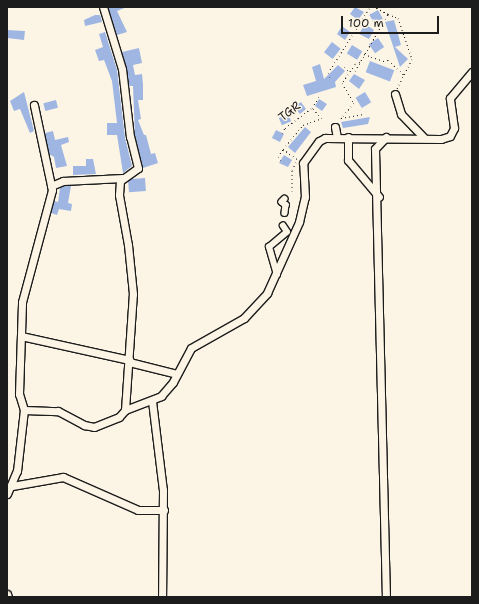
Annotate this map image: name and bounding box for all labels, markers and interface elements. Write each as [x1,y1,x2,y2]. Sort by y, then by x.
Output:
scale bar [343,8,441,34]
text: 100 m [348,15,384,31]
street label: TGR [276,99,304,125]

